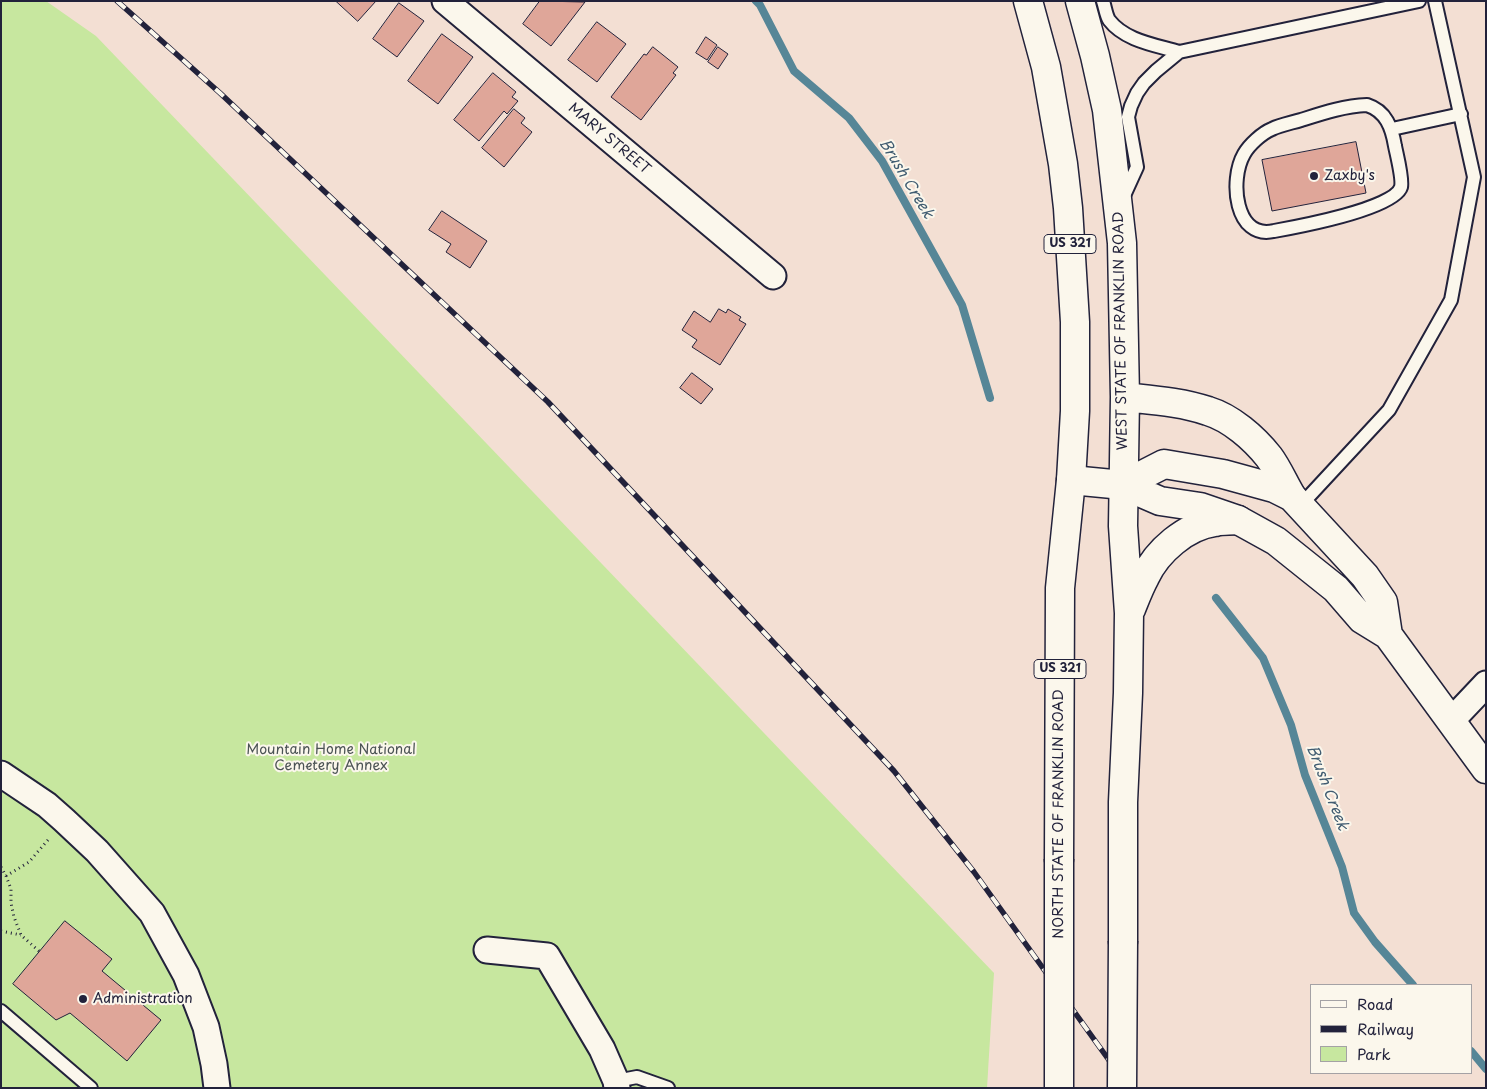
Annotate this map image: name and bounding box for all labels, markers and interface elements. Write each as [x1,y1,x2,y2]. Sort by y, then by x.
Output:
street label: MARY STREET [565,100,653,178]
water label: Brush Creek [875,136,937,222]
place label: Zaxby's [1324,168,1375,184]
marker: Zaxby's [1308,170,1320,182]
street label: WEST STATE OF FRANKLIN ROAD [1111,212,1131,450]
road number: US 321 [1044,234,1096,253]
road number: US 321 [1034,660,1086,679]
street label: NORTH STATE OF FRANKLIN ROAD [1051,689,1067,939]
park label: Mountain Home National Cemetery Annex [246,742,416,774]
water label: Brush Creek [1303,743,1351,833]
legend [1310,984,1472,1074]
place label: Administration [93,991,193,1007]
text: Road [1357,992,1393,1015]
marker: Administration [77,993,89,1005]
text: Railway [1357,1017,1414,1040]
text: Park [1357,1042,1391,1065]

